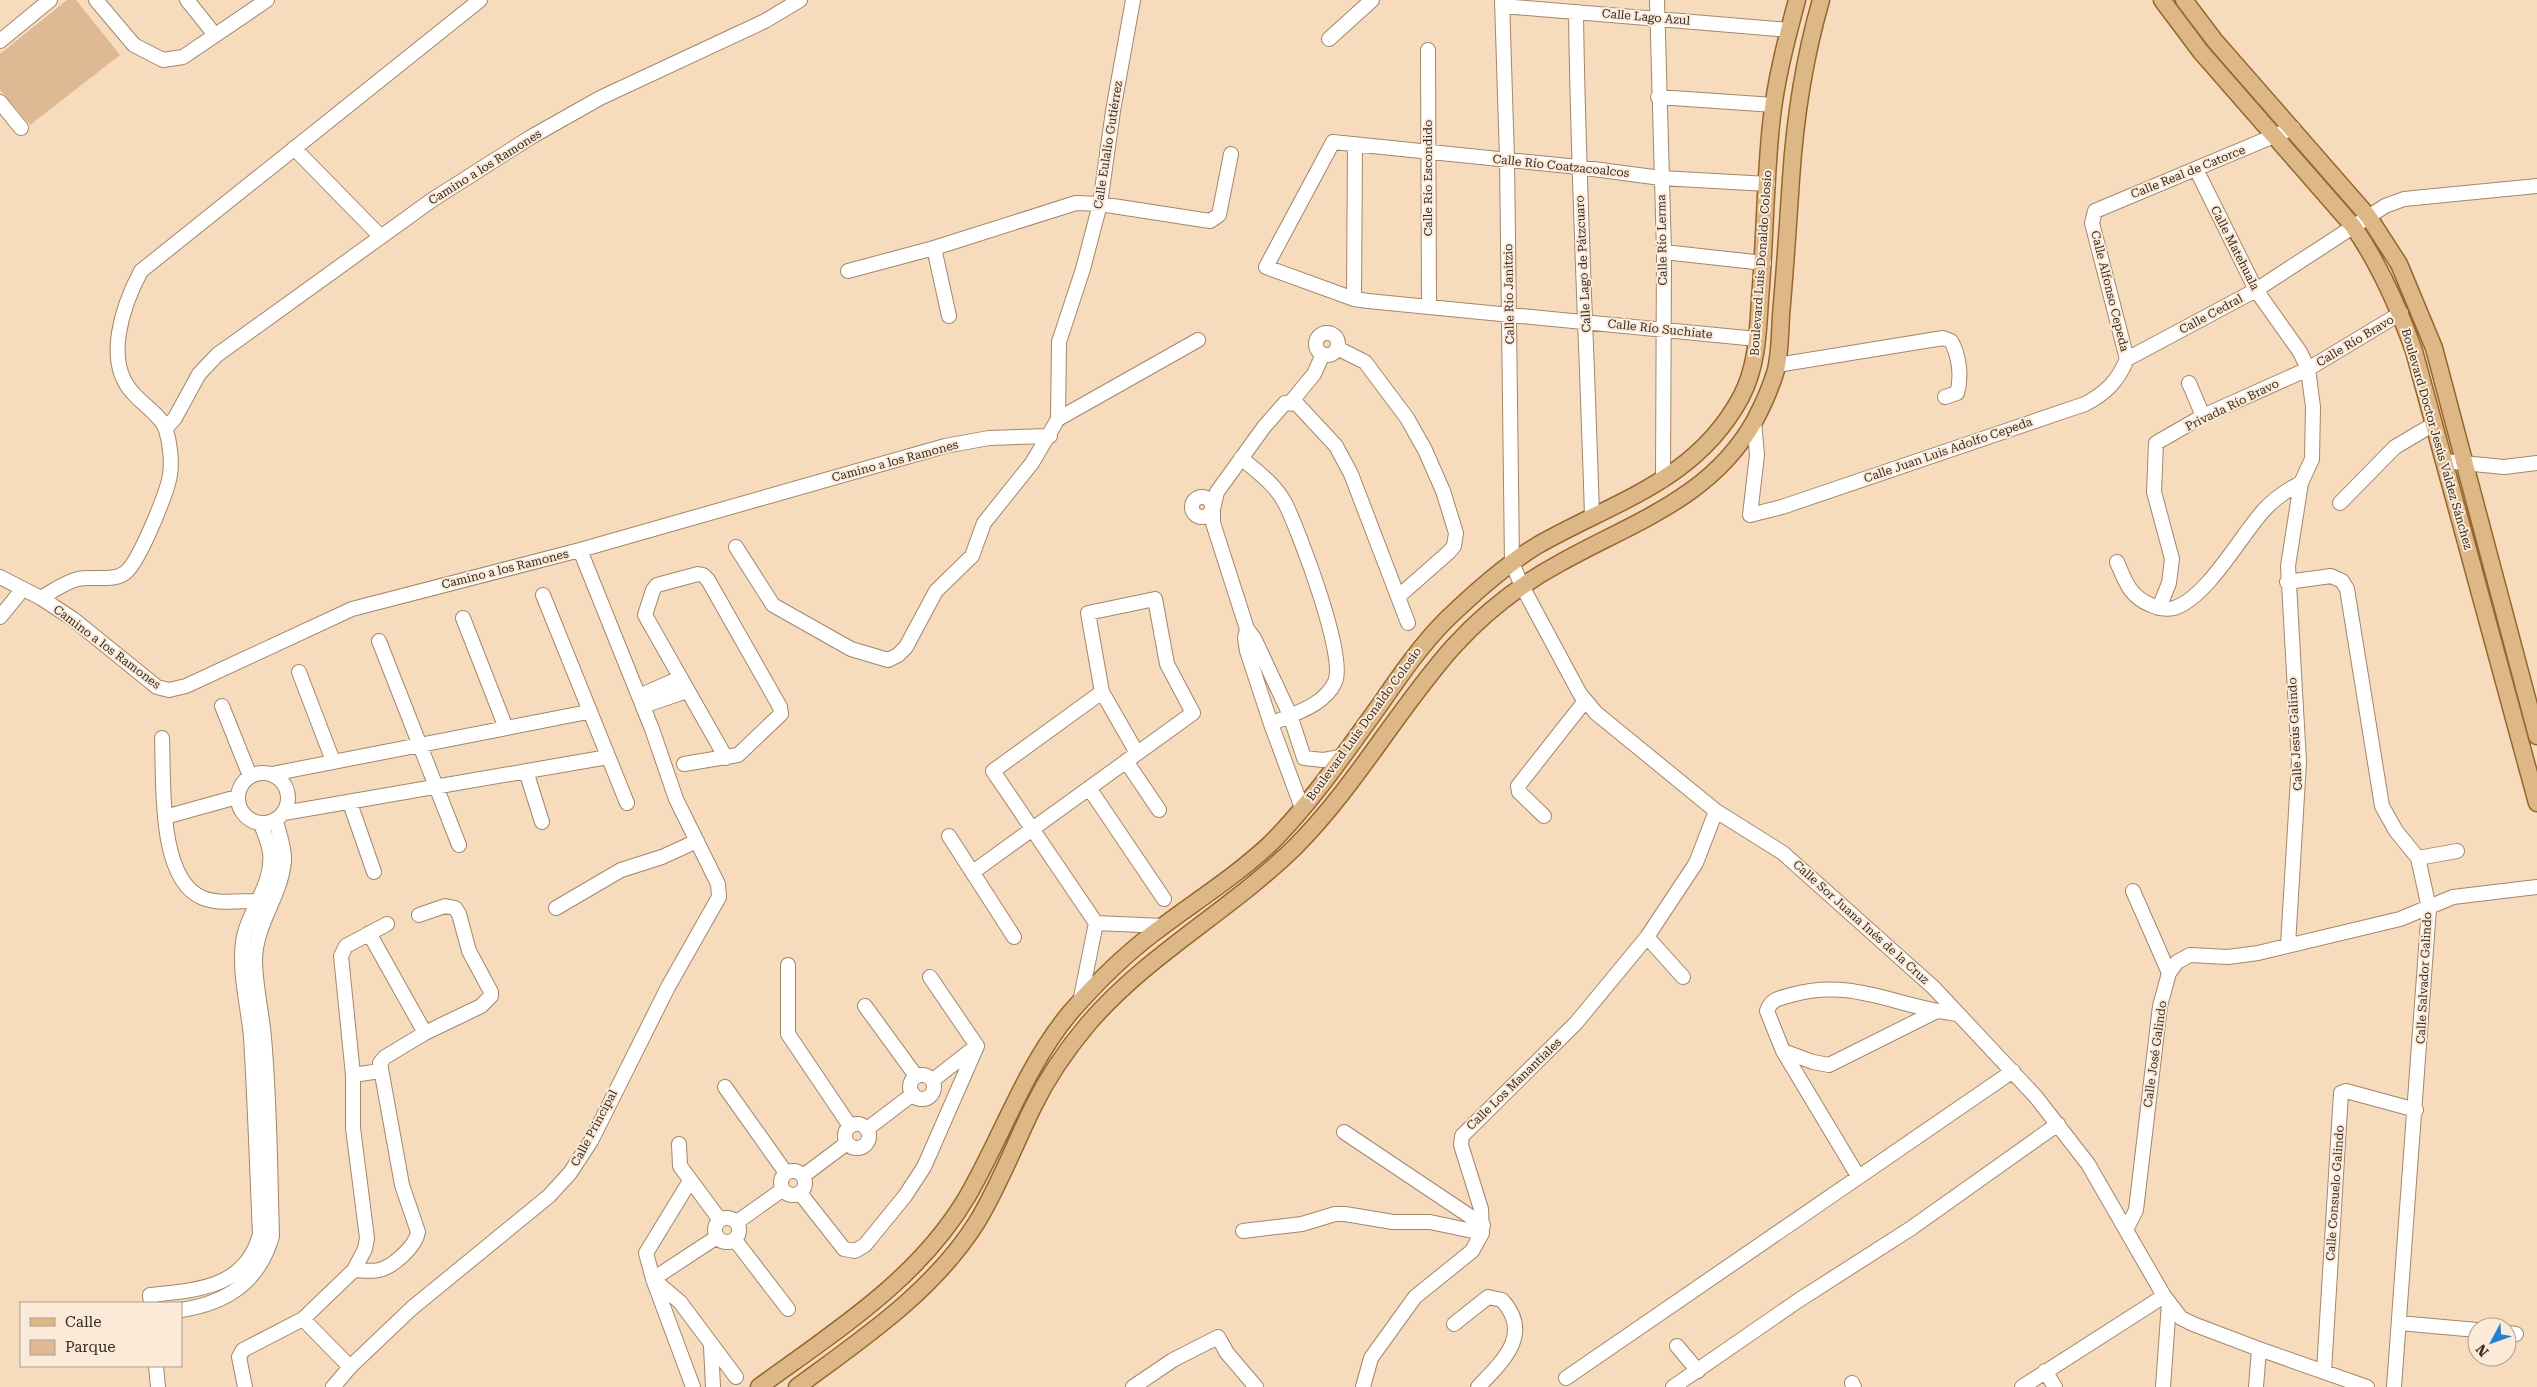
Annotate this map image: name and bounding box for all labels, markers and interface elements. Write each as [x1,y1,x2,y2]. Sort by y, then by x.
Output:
street label: Calle Lago Azul [1601,6,1691,28]
street label: Calle Eulalio Gutiérrez [1091,80,1125,210]
street label: Calle Río Escondido [1421,120,1435,236]
street label: Camino a los Ramones [426,126,544,208]
street label: Calle Real de Catorce [2129,142,2248,201]
street label: Calle Río Coatzacoalcos [1492,152,1630,180]
street label: Boulevard Luis Donaldo Colosio [1748,170,1774,356]
street label: Calle Río Lerma [1654,194,1670,286]
street label: Calle Lago de Pátzcuaro [1572,195,1594,333]
street label: Calle Matehuala [2208,204,2262,293]
street label: Calle Alfonso Cepeda [2088,229,2132,353]
street label: Calle Río Janitzio [1501,244,1517,344]
street label: Calle Cedral [2177,291,2246,337]
street label: Calle Río Bravo [2314,312,2396,370]
street label: Calle Río Suchiate [1607,317,1713,342]
street label: Boulevard Doctor Jesús Valdez Sánchez [2399,327,2475,551]
street label: Privada Río Bravo [2183,376,2281,434]
street label: Calle Juan Luis Adolfo Cepeda [1862,414,2035,485]
street label: Camino a los Ramones [830,437,960,485]
street label: Camino a los Ramones [440,546,570,592]
street label: Camino a los Ramones [51,602,164,692]
street label: Boulevard Luis Donaldo Colosio [1304,645,1424,803]
street label: Calle Jesús Galindo [2285,677,2305,791]
street label: Calle Sor Juana Inés de la Cruz [1790,857,1932,987]
street label: Calle Salvador Galindo [2414,912,2434,1044]
street label: Calle José Galindo [2141,1000,2169,1108]
street label: Calle Los Manantiales [1464,1035,1565,1133]
street label: Calle Principal [568,1087,620,1169]
street label: Calle Consuelo Galindo [2323,1125,2347,1261]
legend [20,1302,182,1367]
text: Calle [65,1313,101,1331]
north arrow [2467,1317,2517,1367]
text: Parque [65,1338,116,1356]
text: N [2472,1341,2492,1360]

